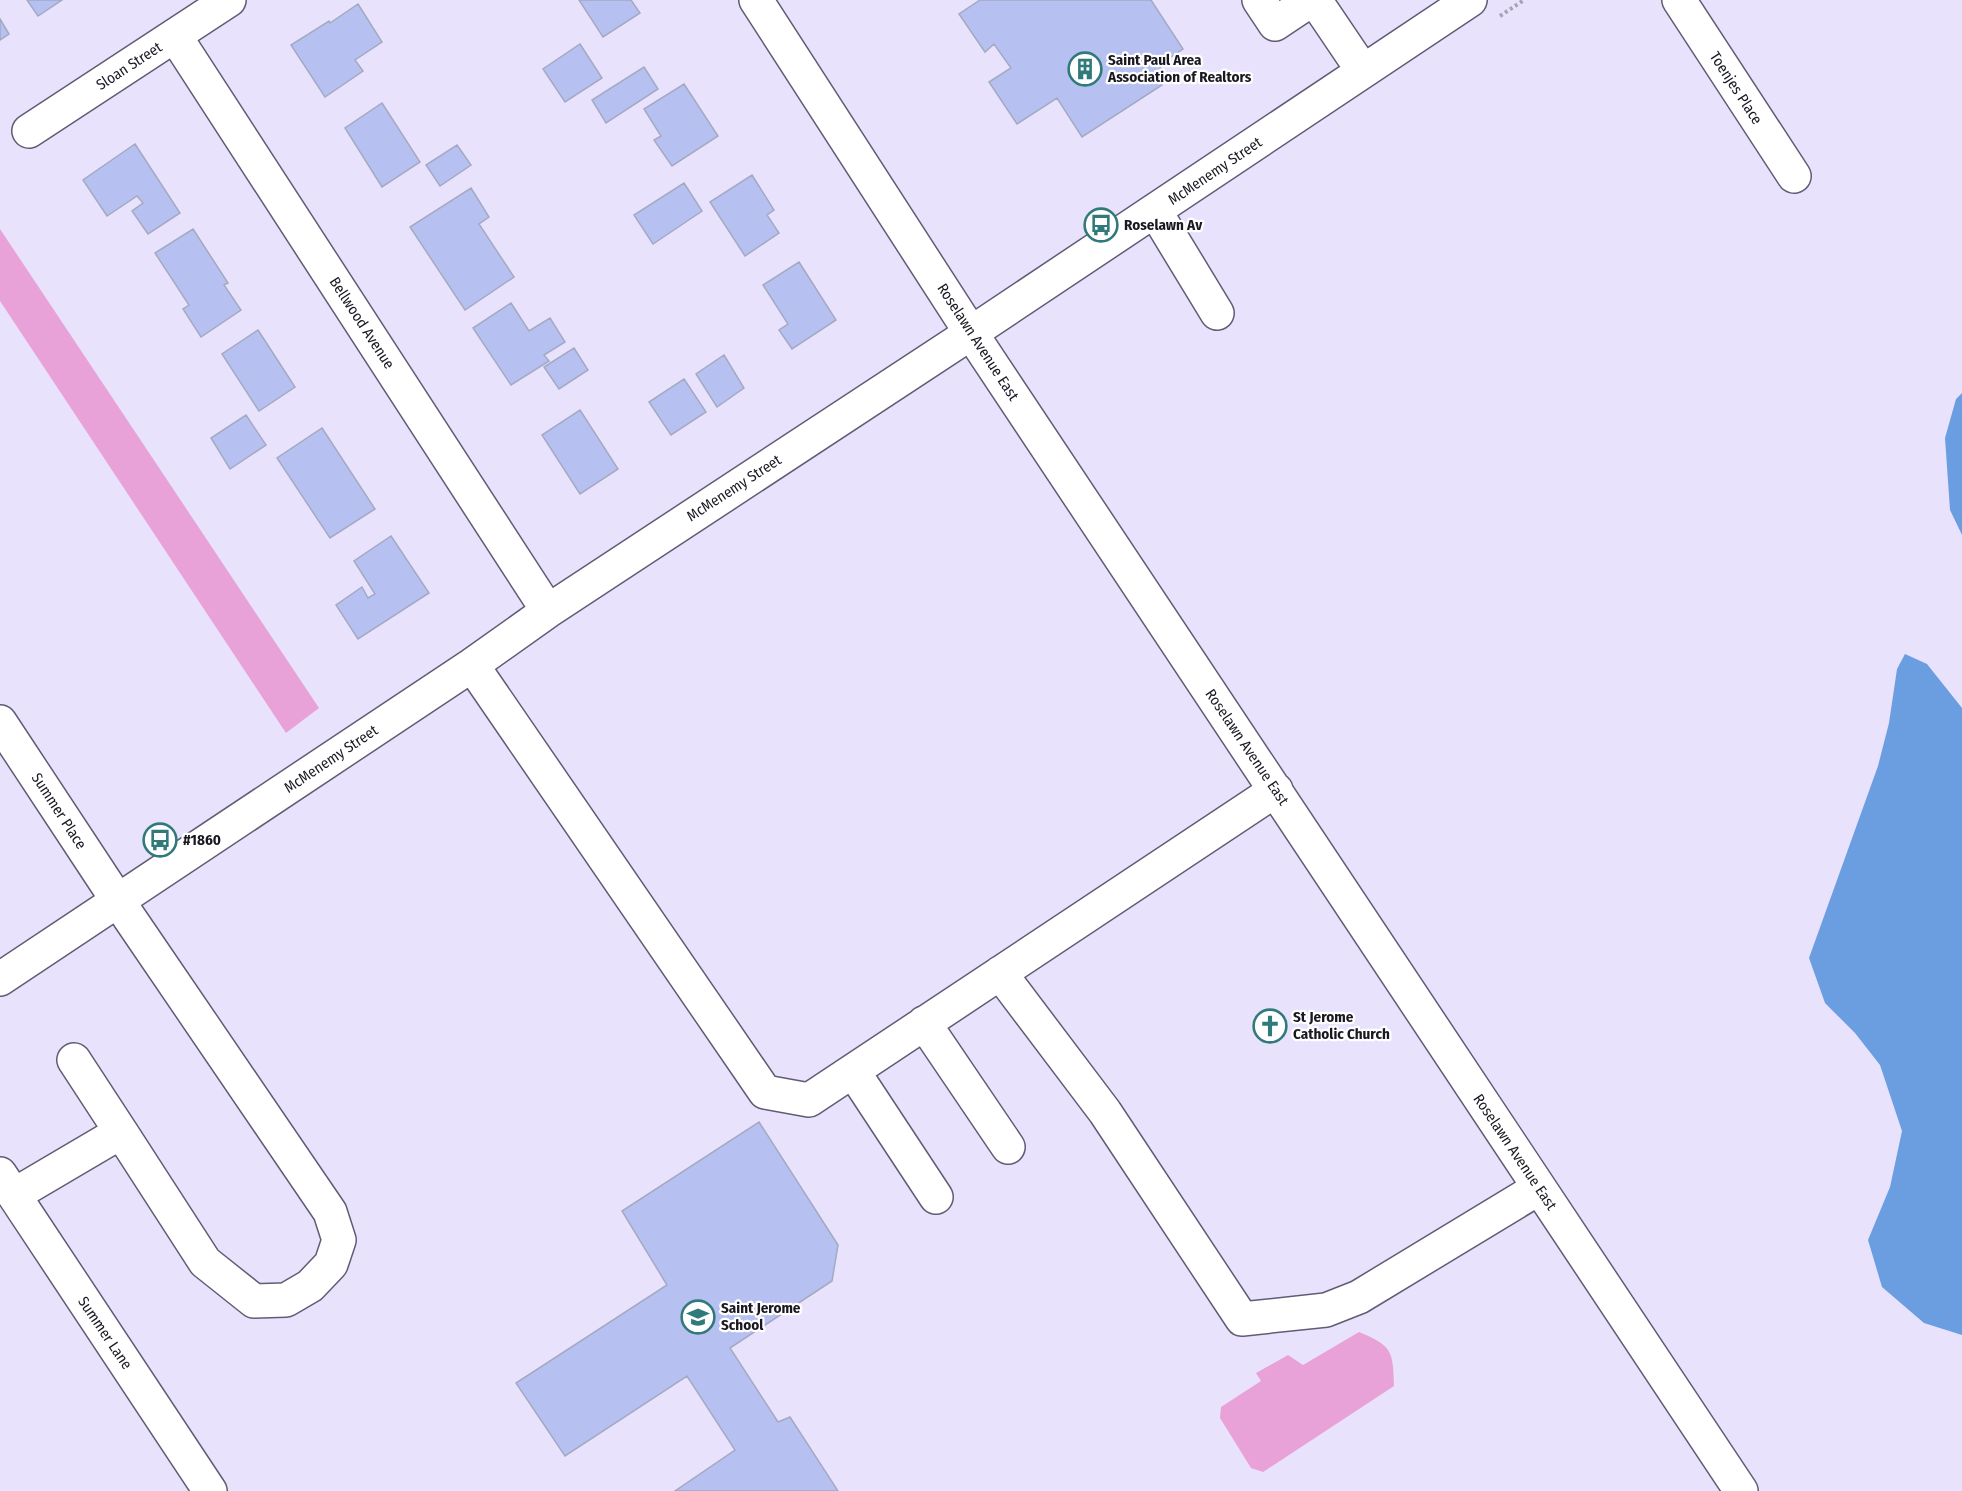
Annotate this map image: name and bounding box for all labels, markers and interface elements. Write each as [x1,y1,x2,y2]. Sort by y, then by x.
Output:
street label: Sloan Street [93,38,165,94]
street label: Toenjes Place [1706,48,1766,128]
building icon: Saint Paul Area Association of Realtors [1067,51,1103,87]
place label: Saint Paul Area Association of Realtors [1107,51,1252,86]
street label: McMenemy Street [1165,133,1265,209]
bus stop icon: Roselawn Av [1083,207,1119,243]
place label: Roselawn Av [1124,216,1203,234]
street label: Bellwood Avenue [326,274,398,372]
street label: Roselawn Avenue East [933,280,1023,404]
street label: McMenemy Street [683,451,785,525]
street label: Roselawn Avenue East [1201,686,1293,809]
street label: McMenemy Street [281,721,381,797]
street label: Summer Place [28,770,90,852]
bus stop icon: #1860 [142,822,178,858]
place label: #1860 [183,831,221,849]
church icon: St Jerome Catholic Church [1252,1008,1288,1044]
place label: St Jerome Catholic Church [1293,1008,1390,1043]
street label: Roselawn Avenue East [1469,1091,1561,1214]
street label: Summer Lane [74,1293,136,1373]
school or university icon: Saint Jerome School [680,1299,716,1335]
place label: Saint Jerome School [721,1299,801,1334]

